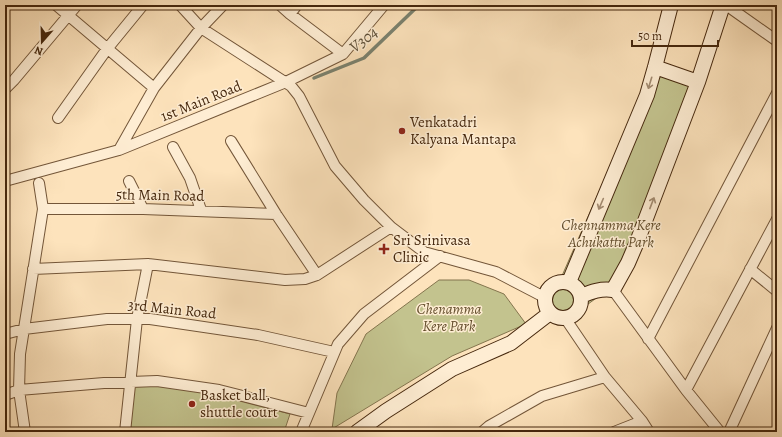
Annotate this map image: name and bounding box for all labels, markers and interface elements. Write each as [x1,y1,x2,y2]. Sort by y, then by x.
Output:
north arrow [22,22,62,62]
water label: V304 [345,22,383,58]
scale bar [632,22,718,48]
text: 50 m [638,28,662,44]
text: N [32,43,45,59]
street label: 1st Main Road [158,75,245,126]
one-way arrow [646,77,653,90]
place label: Venkatadri Kalyana Mantapa [409,112,516,149]
marker: Venkatadri Kalyana Mantapa [397,126,407,136]
street label: 5th Main Road [116,184,205,206]
one-way arrow [597,197,605,209]
one-way arrow [649,198,657,210]
park label: Chennamma Kere Achukattu Park [561,215,661,252]
place label: Sri Srinivasa Clinic [393,230,470,267]
marker: Sri Srinivasa Clinic [378,243,390,255]
street label: 3rd Main Road [127,294,218,324]
park label: Chenamma Kere Park [416,299,482,336]
place label: Basket ball, shuttle court [200,385,278,422]
marker: Basket ball, shuttle court [187,399,197,409]

